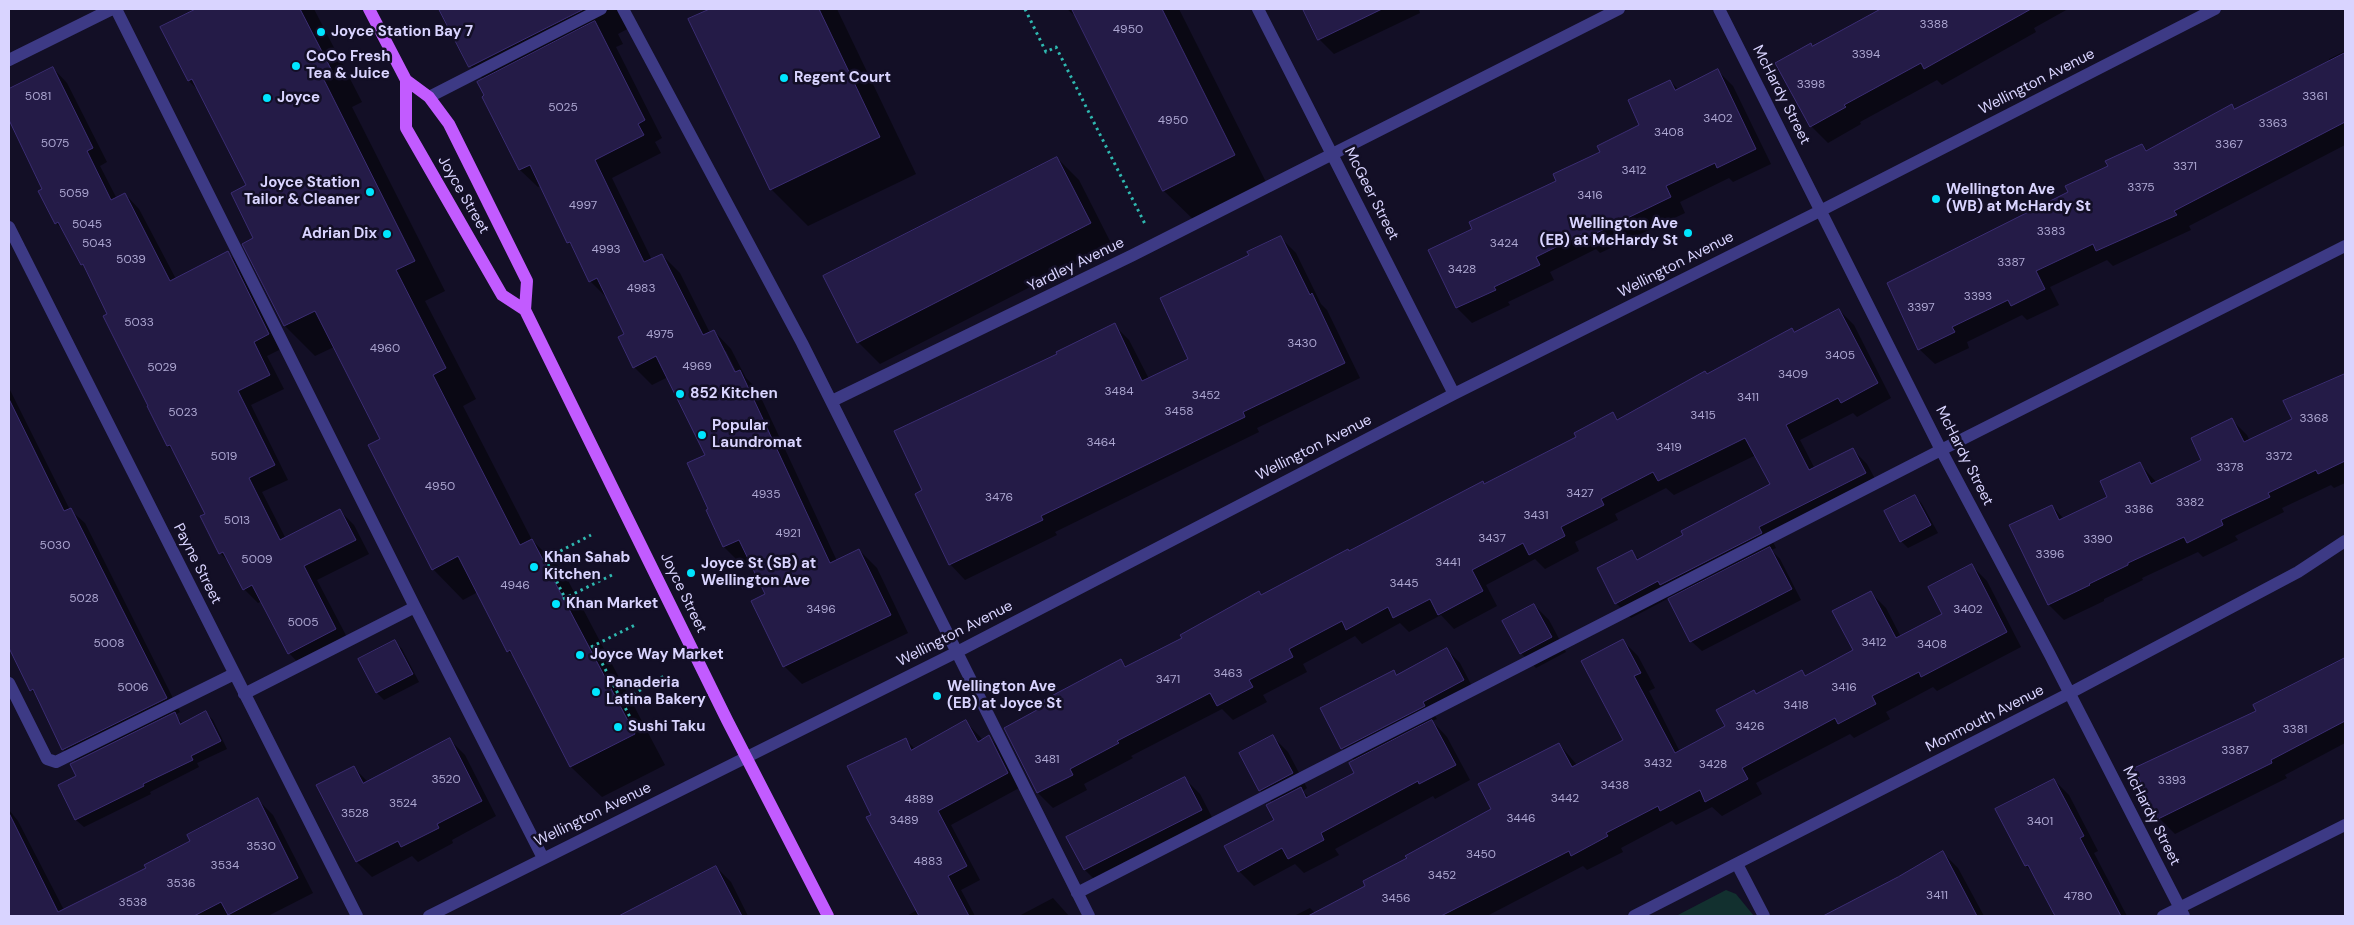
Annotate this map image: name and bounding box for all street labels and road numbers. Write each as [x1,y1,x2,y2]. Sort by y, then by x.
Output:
street label: McHardy Street [1748,42,1814,148]
street label: Wellington Avenue [1976,45,2098,119]
street label: McGeer Street [1340,145,1402,243]
street label: Joyce Street [433,153,493,237]
street label: Wellington Avenue [1615,228,1737,302]
street label: Yardley Avenue [1025,234,1127,296]
street label: McHardy Street [1931,403,1997,509]
street label: Wellington Avenue [1253,411,1375,485]
street label: Payne Street [169,521,225,607]
street label: Joyce Street [656,550,710,636]
street label: Wellington Avenue [894,597,1016,671]
street label: Monmouth Avenue [1923,681,2047,757]
street label: McHardy Street [2118,763,2184,869]
street label: Wellington Avenue [532,779,654,851]

